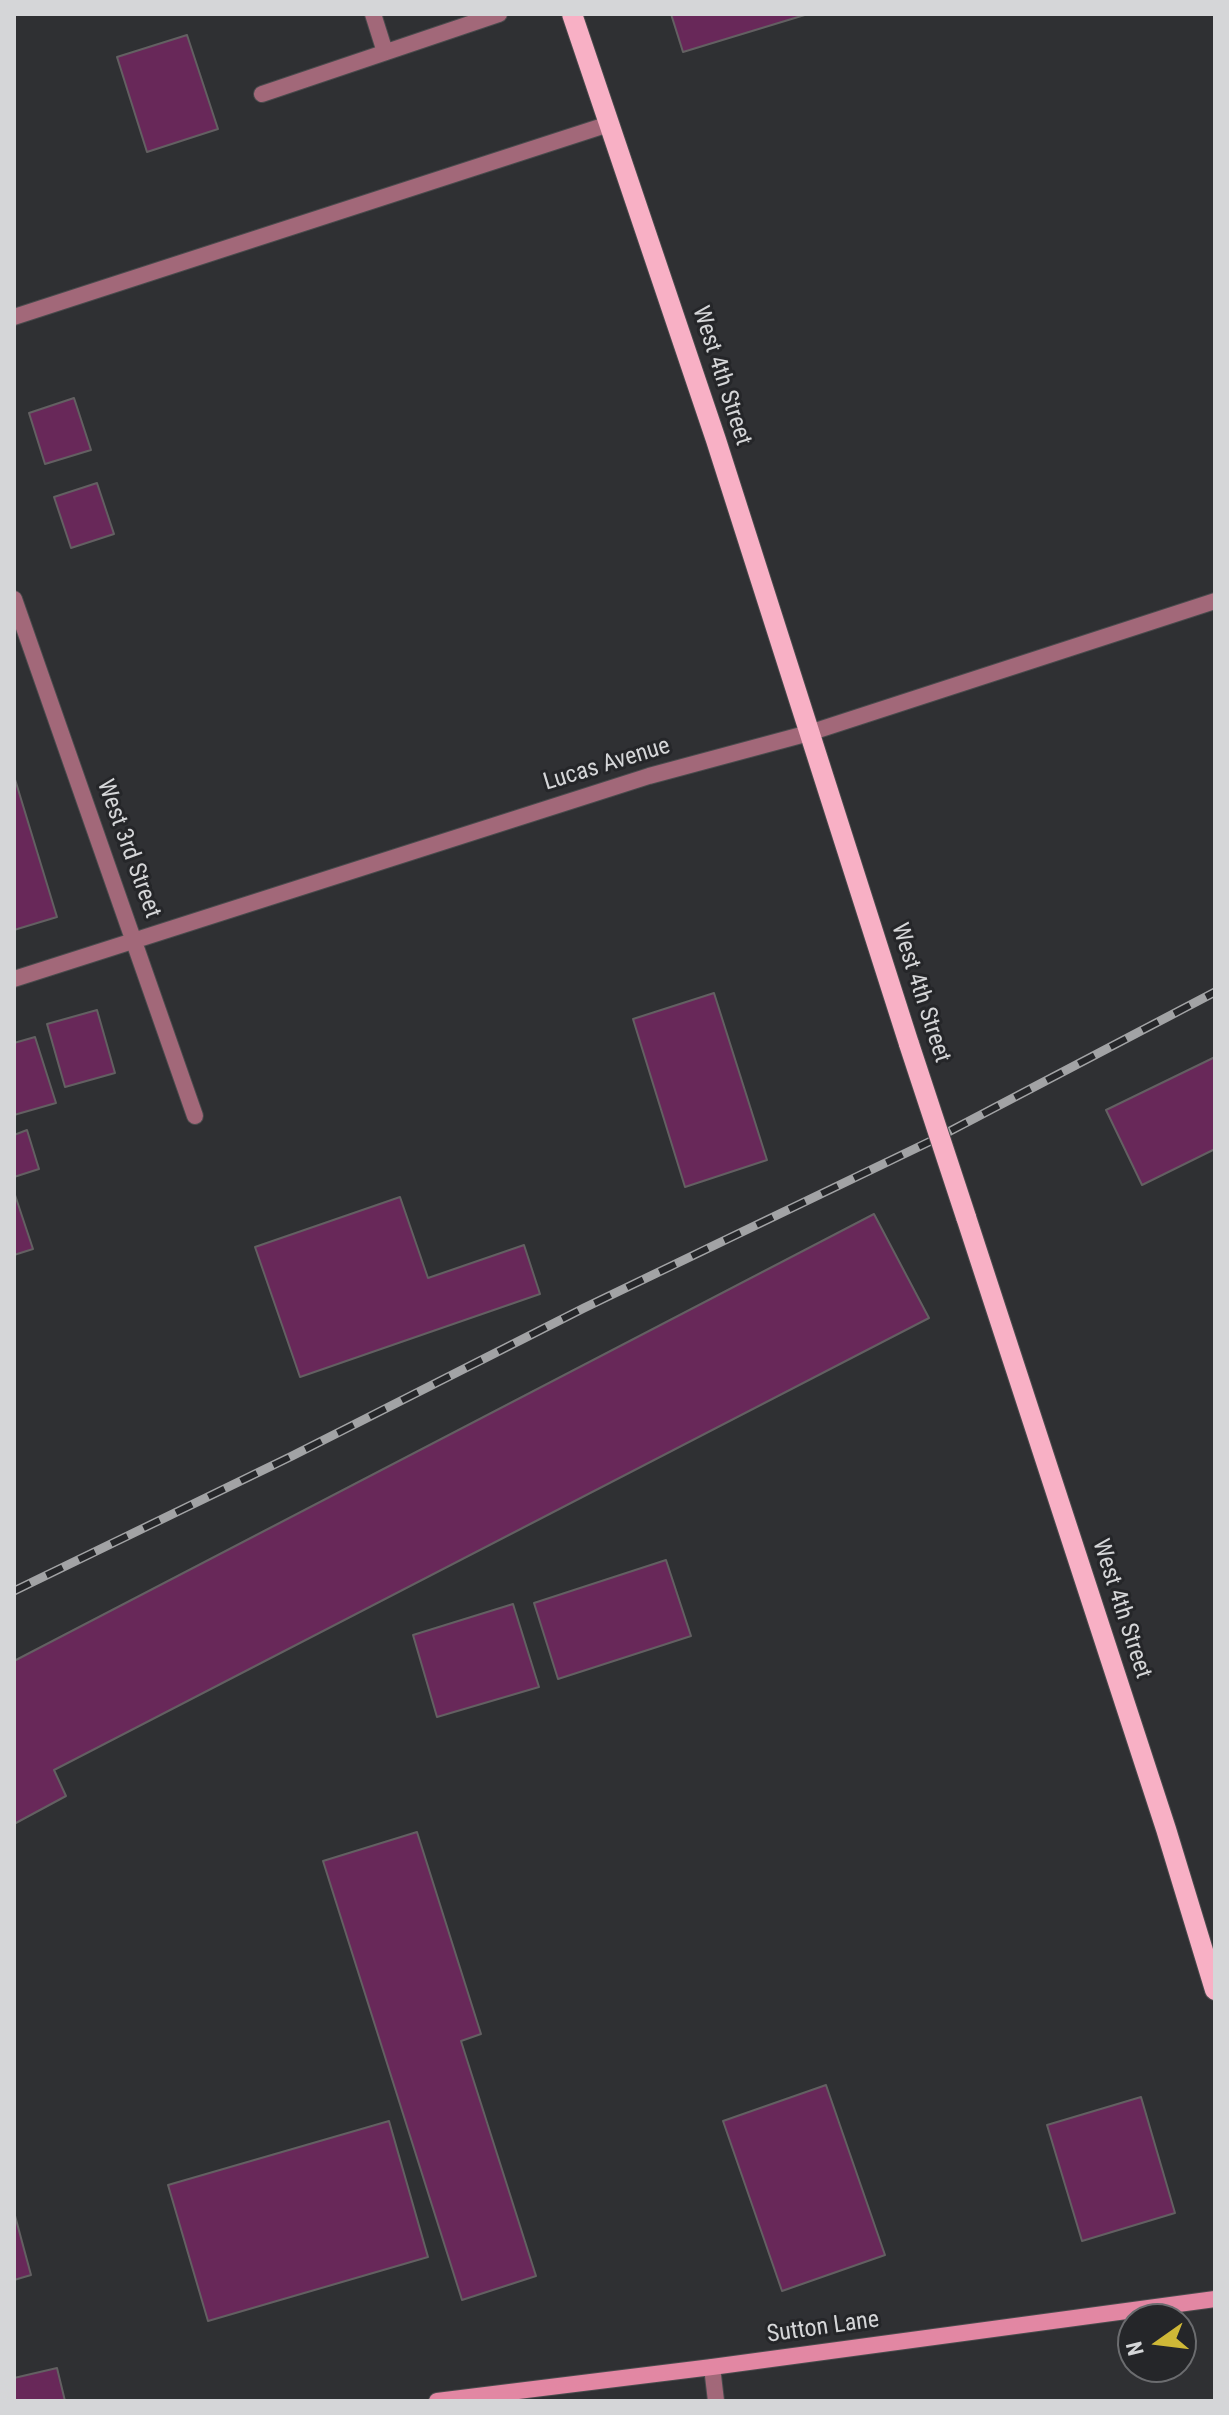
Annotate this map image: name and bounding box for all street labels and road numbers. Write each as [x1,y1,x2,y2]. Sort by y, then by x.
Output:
street label: West 4th Street [685,303,757,449]
street label: Lucas Avenue [540,732,674,798]
street label: West 3rd Street [90,776,166,922]
street label: West 4th Street [884,920,956,1066]
street label: West 4th Street [1085,1536,1157,1682]
street label: Sutton Lane [765,2306,881,2350]

